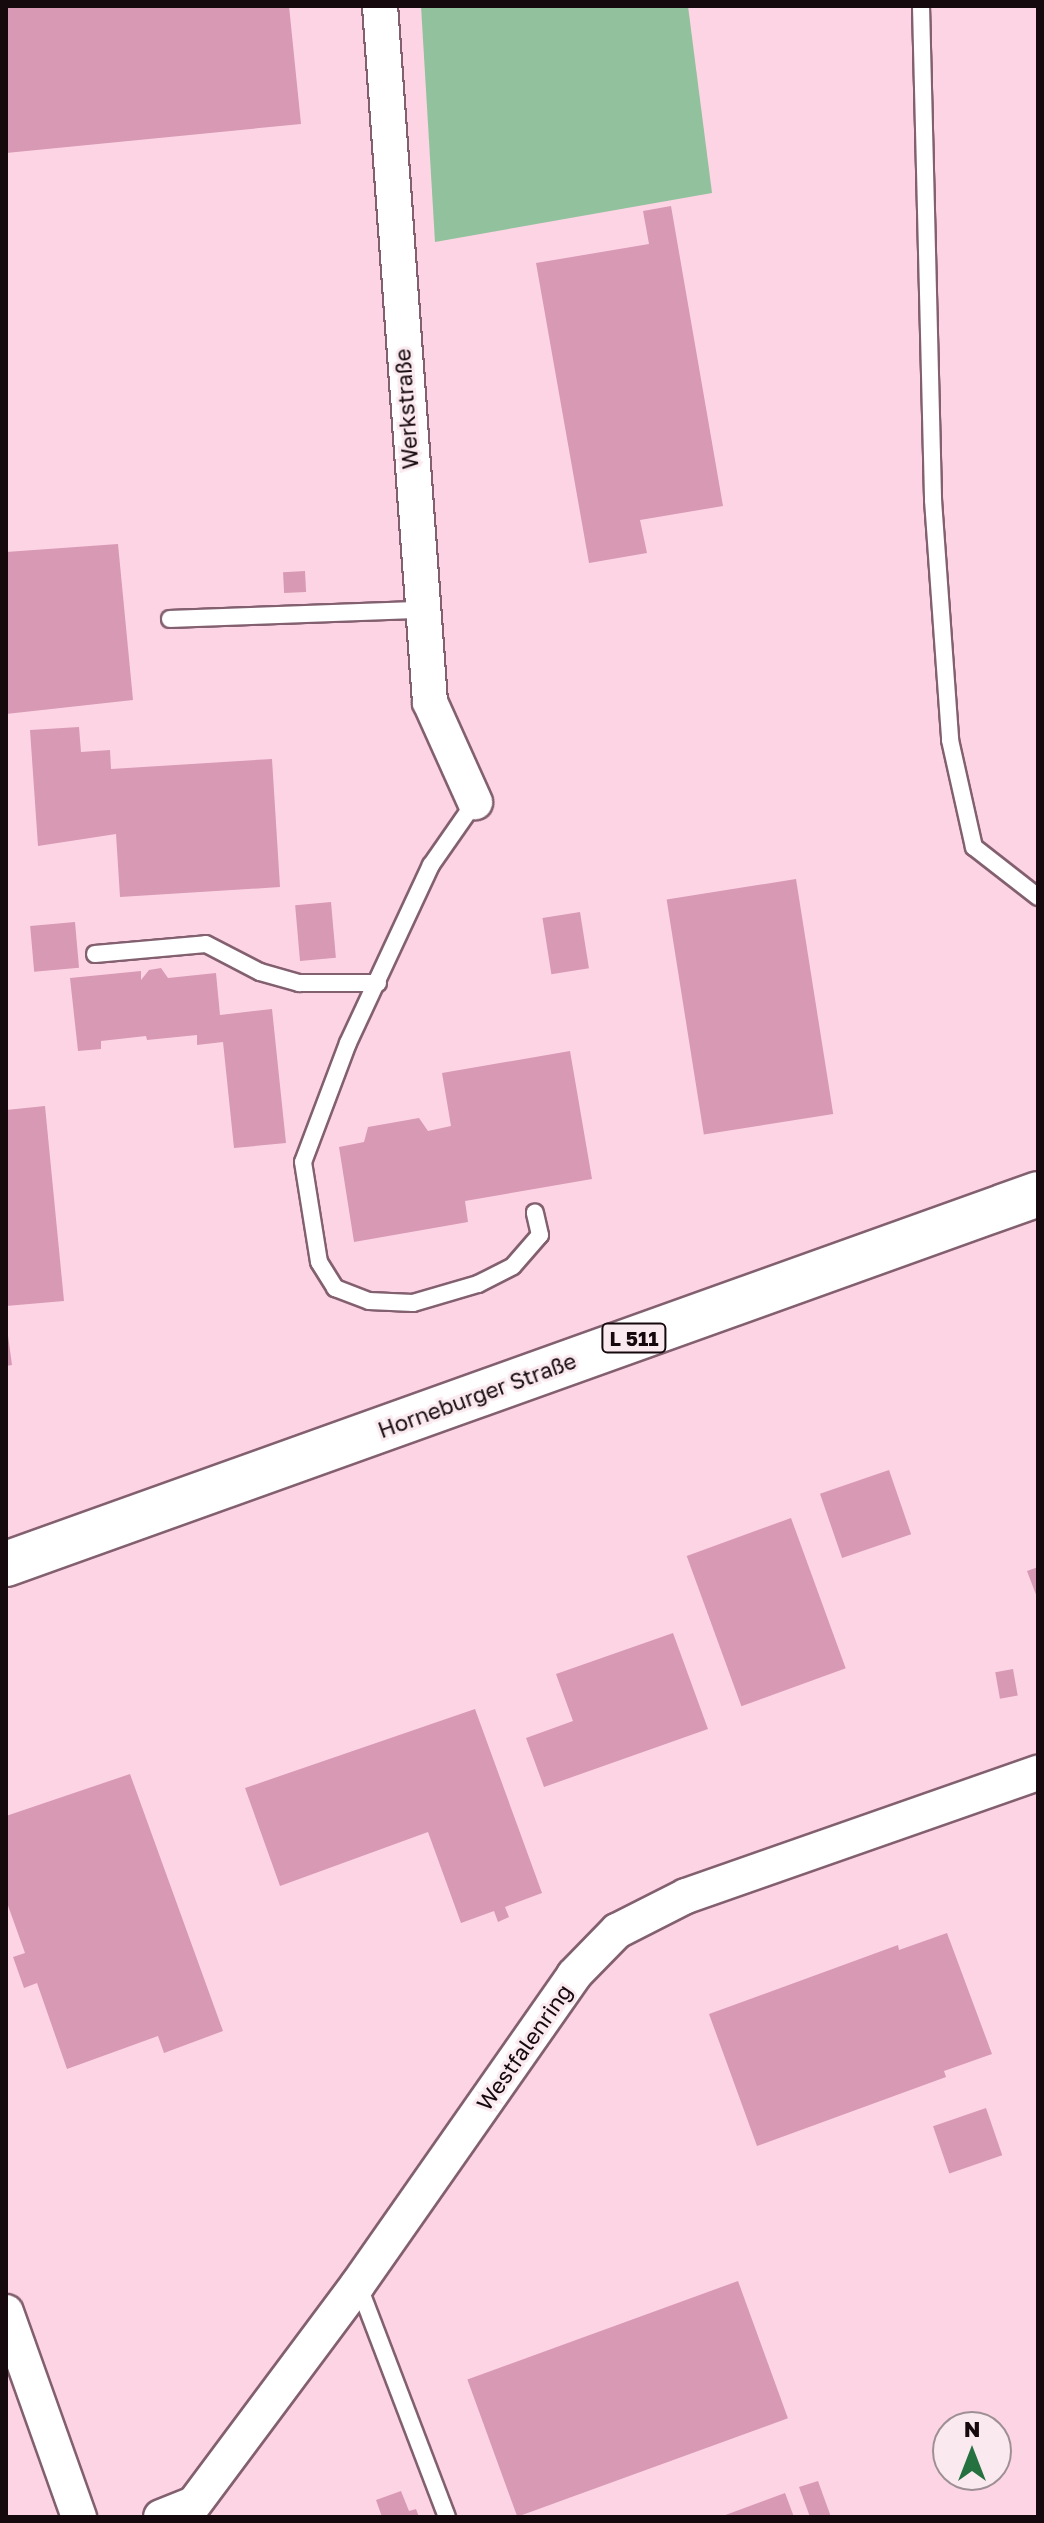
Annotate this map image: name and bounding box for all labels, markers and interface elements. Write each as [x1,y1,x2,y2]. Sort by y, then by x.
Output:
street label: Werkstraße [389,348,423,470]
road number: L 511 [600,1322,668,1354]
street label: Horneburger Straße [374,1347,580,1443]
street label: Westfalenring [471,1979,577,2115]
north arrow [932,2411,1012,2491]
text: N [964,2415,980,2442]

